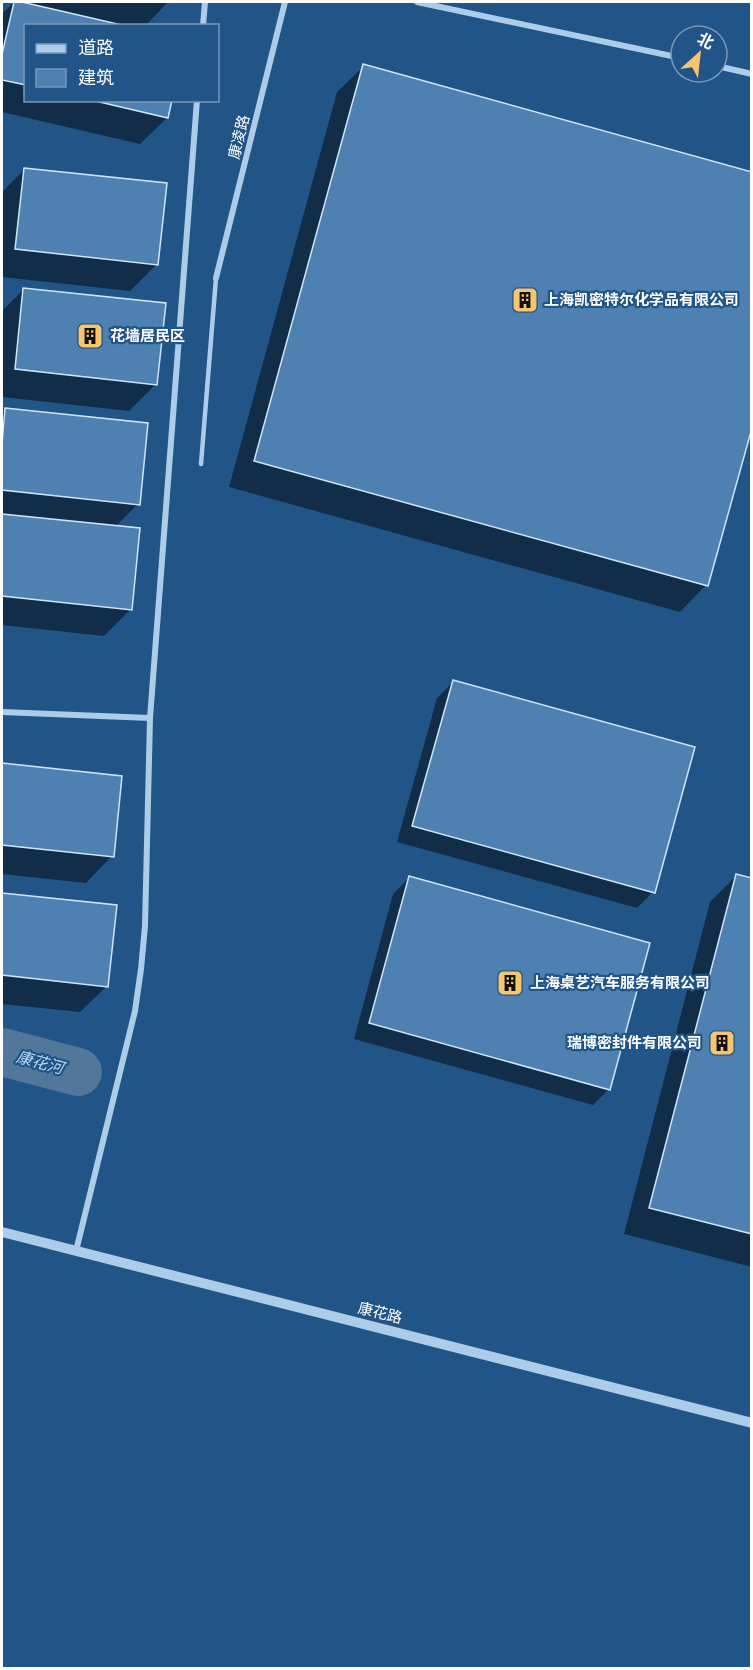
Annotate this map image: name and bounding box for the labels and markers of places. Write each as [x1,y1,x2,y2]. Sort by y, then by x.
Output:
building icon: 上海凯密特尔化学品有限公司 [510,285,540,315]
place label: 上海凯密特尔化学品有限公司 [544,289,739,309]
building icon: 花墙居民区 [75,321,105,351]
place label: 花墙居民区 [110,325,185,345]
building icon: 上海桌艺汽车服务有限公司 [495,968,525,998]
place label: 上海桌艺汽车服务有限公司 [530,972,710,992]
building icon: 瑞博密封件有限公司 [707,1028,737,1058]
place label: 瑞博密封件有限公司 [567,1032,702,1052]

